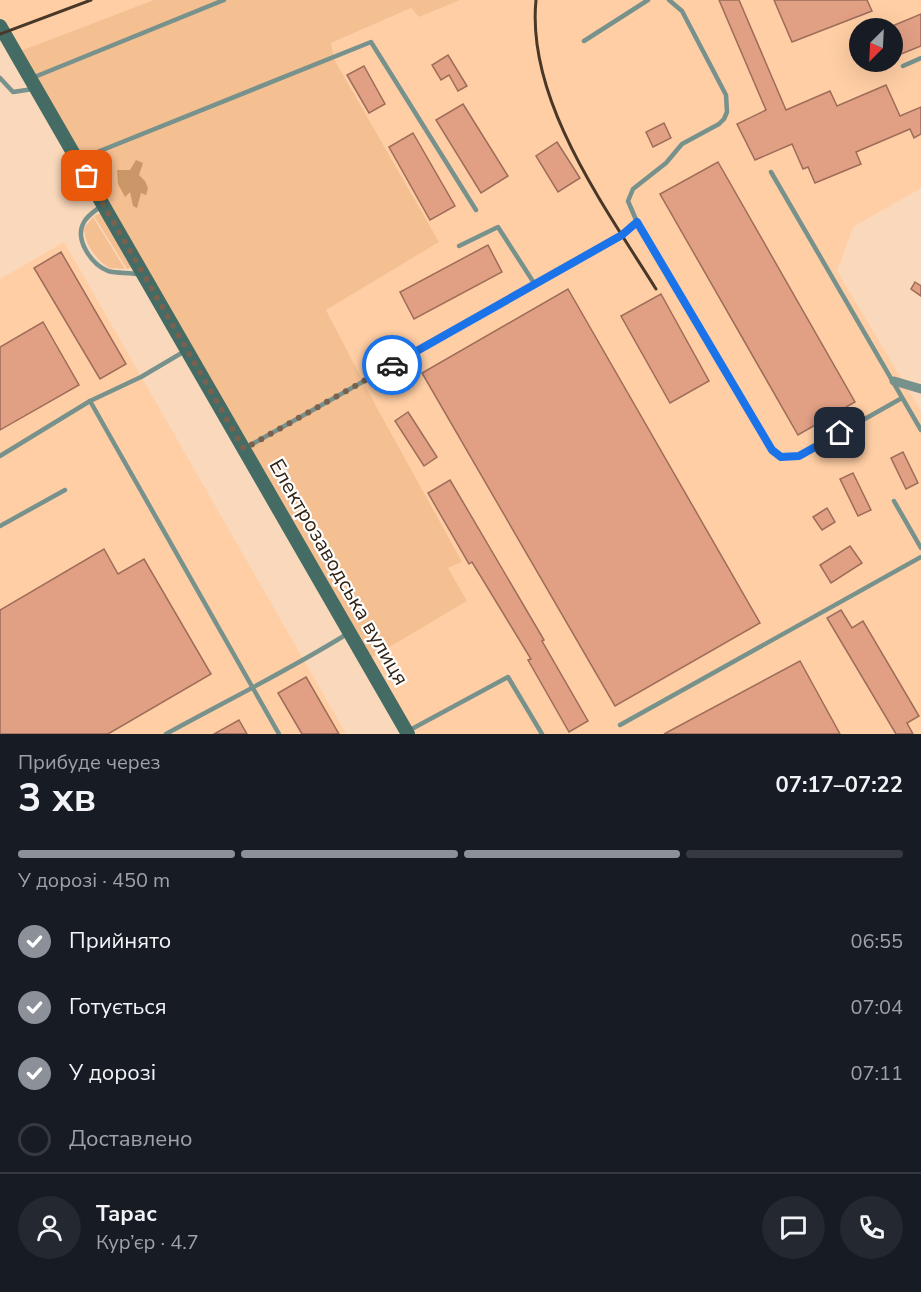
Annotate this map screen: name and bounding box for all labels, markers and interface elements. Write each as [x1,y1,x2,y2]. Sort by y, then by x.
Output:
north arrow [849,18,903,72]
map controls [849,18,903,72]
pin [61,150,112,201]
icon: bag [70,159,103,192]
courier [362,335,422,395]
icon: car [376,349,409,382]
pin [814,407,865,458]
icon: home [823,416,856,449]
street label: Електрозаводська вулиця [263,454,415,690]
text: Прибуде через [18,749,160,776]
text: 07:17–07:22 [775,770,903,800]
text: 3 хв [18,772,96,825]
text: У дорозі · 450 m [18,867,170,894]
icon: check [18,925,51,958]
text: Прийнято [69,926,171,956]
text: 06:55 [850,928,903,955]
icon: check [18,991,51,1024]
text: Готується [69,992,167,1022]
text: 07:04 [850,994,903,1021]
icon: check [18,1057,51,1090]
text: У дорозі [69,1058,156,1088]
text: 07:11 [850,1060,903,1087]
text: Доставлено [69,1124,193,1154]
button: person [18,1196,81,1259]
button: chat [762,1196,825,1259]
button: phone [840,1196,903,1259]
text: Тарас [96,1199,157,1229]
text: Кур’єр · 4.7 [96,1229,199,1256]

